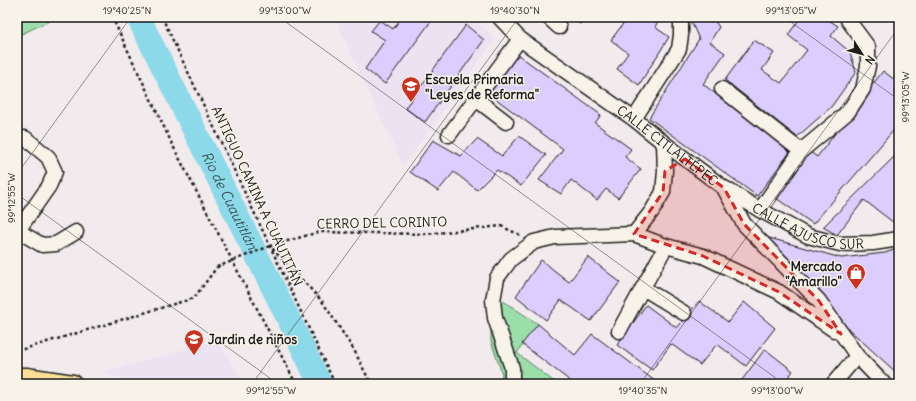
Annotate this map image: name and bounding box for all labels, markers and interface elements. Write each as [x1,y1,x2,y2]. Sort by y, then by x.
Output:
text: 19°40'25"N [103,4,151,17]
text: 99°13'00"W [259,4,311,17]
text: 19°40'30"N [490,4,540,17]
text: 99°13'05"W [765,4,817,17]
north arrow [842,34,882,74]
text: N [862,53,878,67]
place label: Escuela Primaria "Leyes de Reforma" [425,71,539,103]
text: 99°13'05"W [899,71,912,123]
school or university icon: Escuela Primaria "Leyes de Reforma" [400,75,422,103]
street label: CALLE CITLALTÉPEC [614,101,722,189]
street label: ANTIGUO CAMINA A CUAUTITÁN [208,103,307,289]
water label: Rio de Cuautitlán [197,148,262,253]
text: 99°12'55"W [5,173,18,223]
street label: CALLE AJUSCO SUR [749,199,864,253]
street label: CERRO DEL CORINTO [317,213,447,233]
place label: Mercado "Amarillo" [785,258,842,290]
shop icon: Mercado "Amarillo" [845,262,867,290]
school or university icon: Jardin de niños [183,328,205,356]
place label: Jardin de niños [208,331,297,348]
text: 99°12'55"W [246,384,296,397]
text: 19°40'35"N [619,384,667,397]
text: 99°13'00"W [751,384,803,397]

